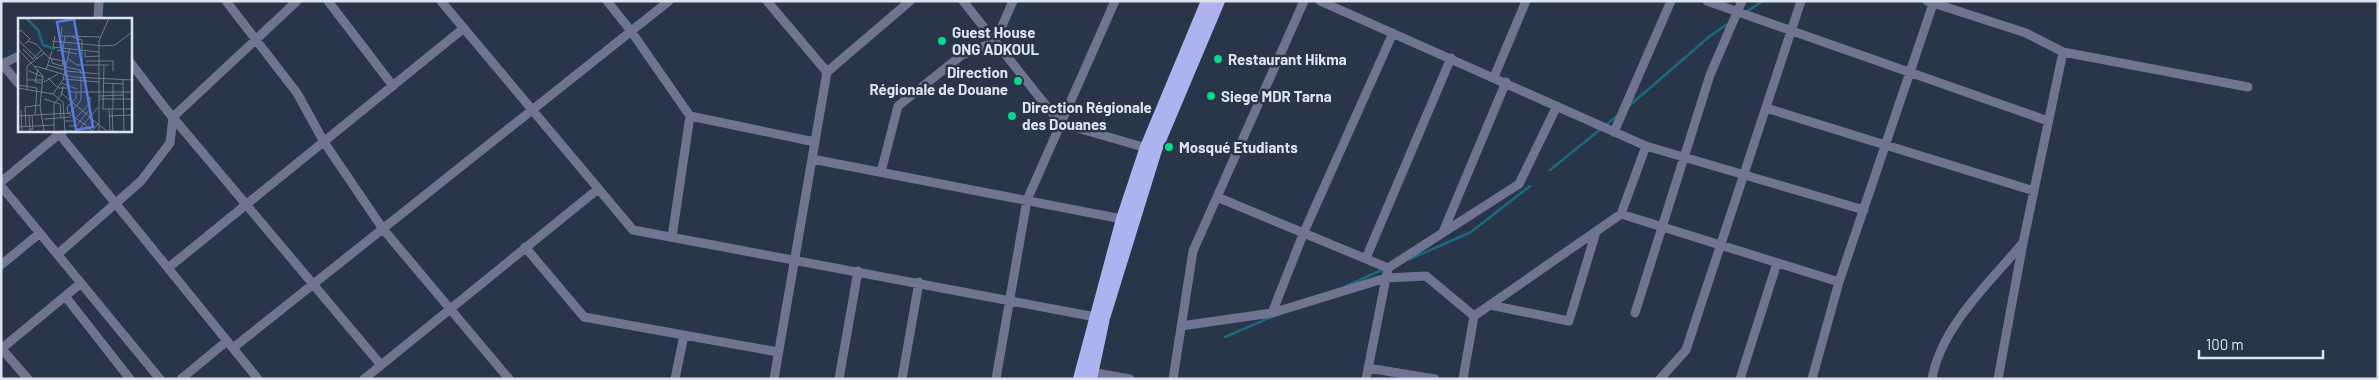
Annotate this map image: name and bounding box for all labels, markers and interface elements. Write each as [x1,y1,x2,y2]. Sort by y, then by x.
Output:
inset map [18,18,131,131]
place label: Guest House ONG ADKOUL [952,23,1040,58]
marker: Guest House ONG ADKOUL [936,35,948,47]
place label: Restaurant Hikma [1228,50,1347,68]
marker: Restaurant Hikma [1212,53,1224,65]
place label: Direction Régionale de Douane [869,63,1008,98]
marker: Direction Régionale de Douane [1012,75,1024,87]
place label: Siege MDR Tarna [1221,87,1332,105]
marker: Siege MDR Tarna [1205,90,1217,102]
place label: Direction Régionale des Douanes [1022,98,1152,133]
marker: Direction Régionale des Douanes [1006,110,1018,122]
place label: Mosqué Etudiants [1179,138,1298,156]
marker: Mosqué Etudiants [1163,141,1175,153]
scale bar [2199,328,2323,360]
text: 100 m [2206,335,2244,353]

